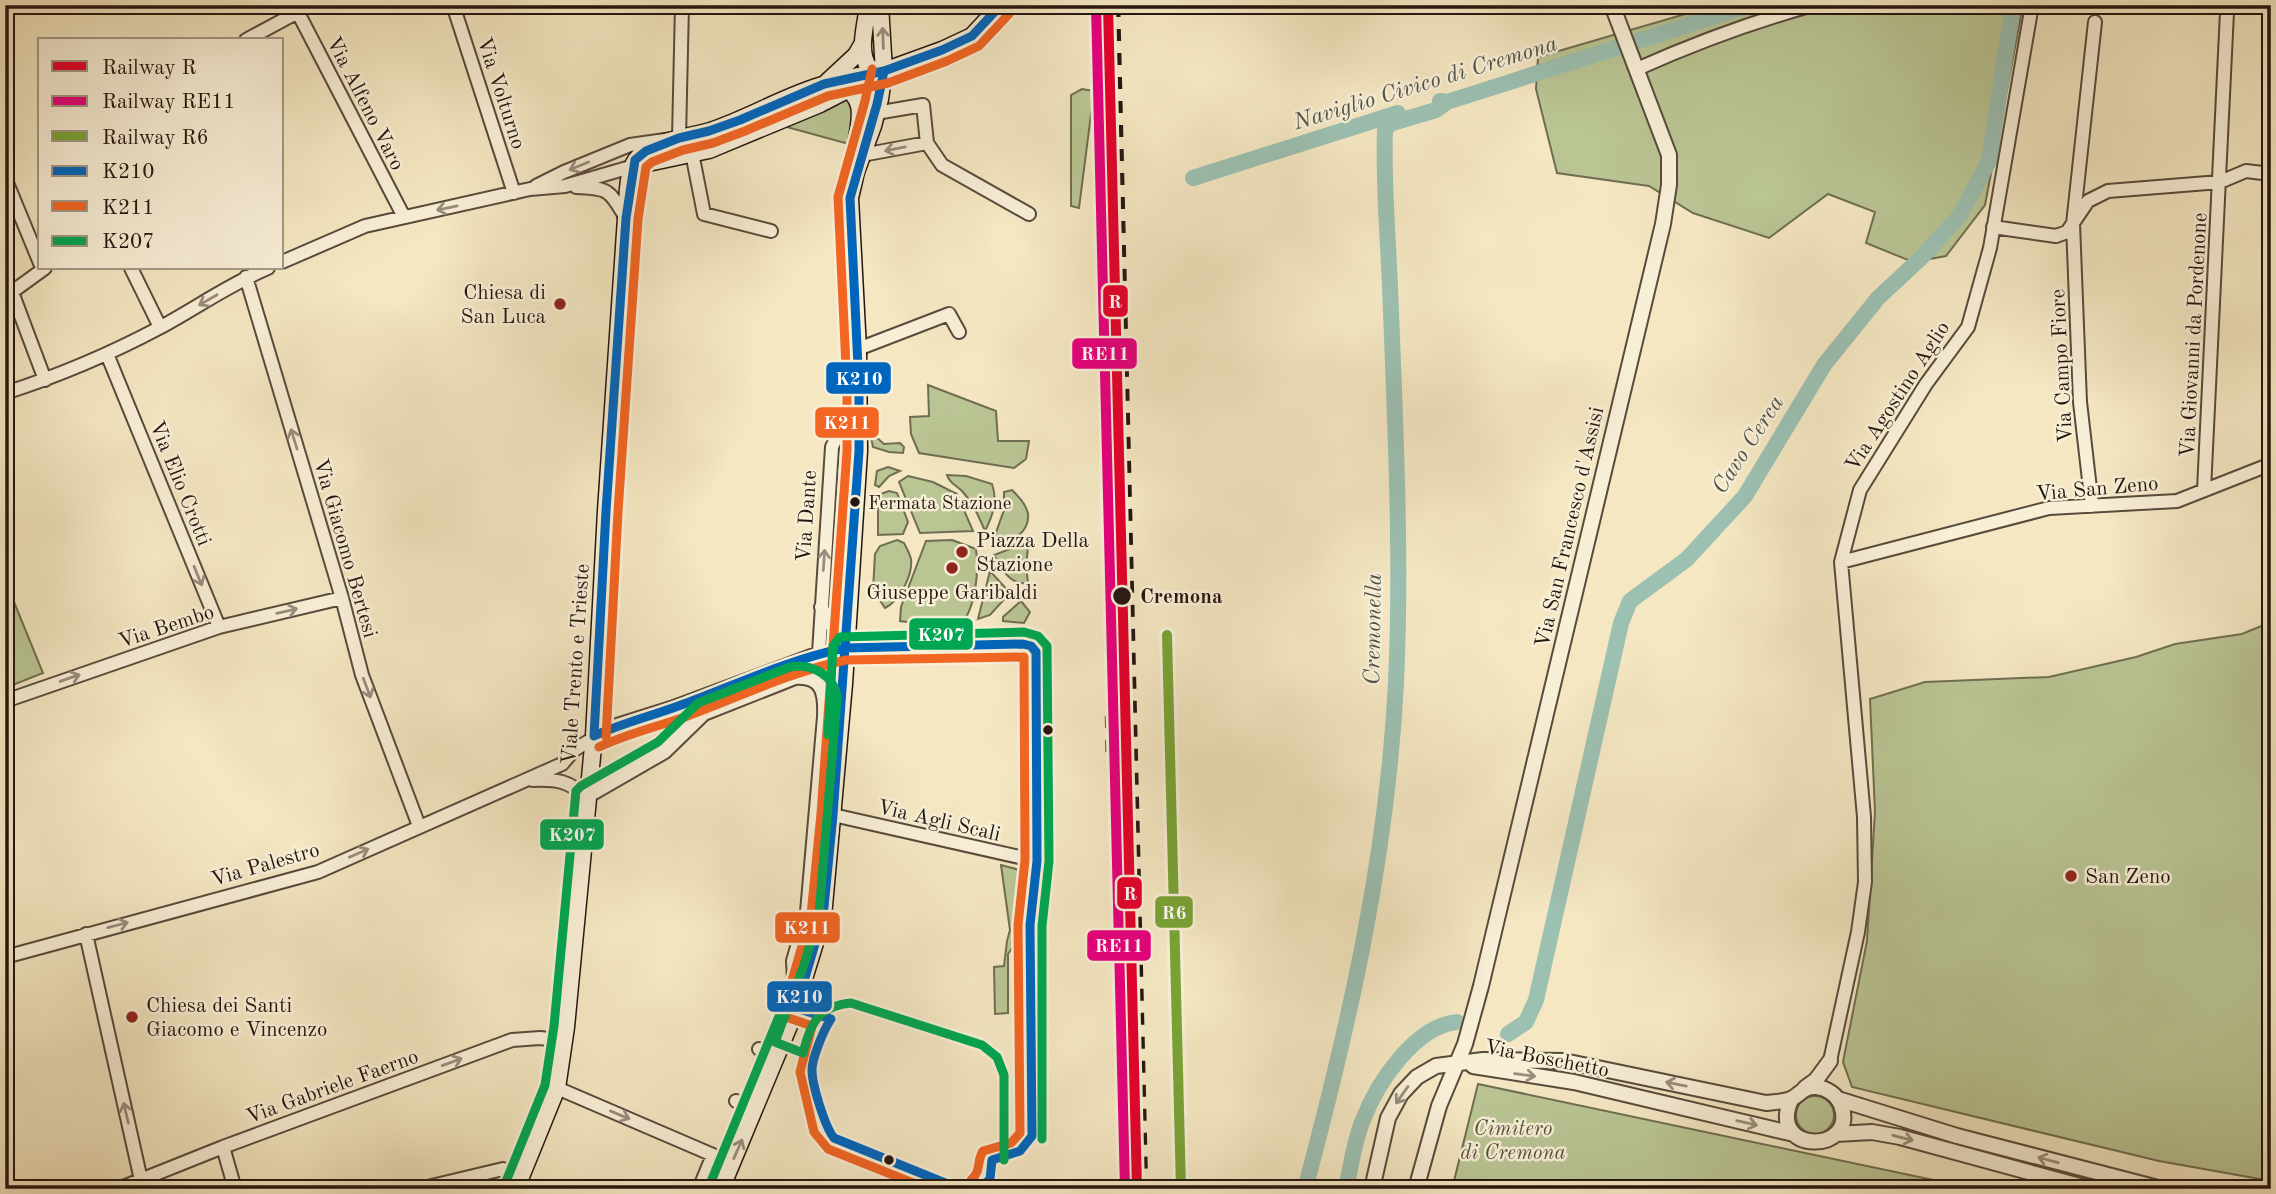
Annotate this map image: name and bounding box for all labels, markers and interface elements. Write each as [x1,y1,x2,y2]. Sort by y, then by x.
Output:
one-way arrow [876,27,890,50]
water label: Naviglio Civico di Cremona [1290,32,1561,136]
street label: Via Alfeno Varo [322,33,407,174]
street label: Via Volturno [473,35,529,152]
legend [38,38,284,270]
text: Railway R [102,58,196,79]
text: Railway RE11 [102,92,235,113]
text: Railway R6 [102,128,209,149]
one-way arrow [884,143,907,156]
one-way arrow [569,160,591,173]
text: K210 [102,162,154,183]
text: K211 [102,198,154,219]
one-way arrow [436,202,459,215]
street label: Via Giovanni da Pordenone [2178,212,2211,458]
text: K207 [102,232,154,253]
place label: Chiesa di San Luca [461,283,546,328]
line badge: R [1102,284,1129,318]
street label: Via Campo Fiore [2048,288,2077,443]
one-way arrow [198,293,218,307]
text: R [1108,294,1122,313]
marker: Chiesa di San Luca [552,296,568,312]
street label: Via Agostino Aglio [1842,318,1954,475]
line badge: RE11 [1071,337,1138,370]
text: RE11 [1080,346,1130,365]
line badge: K210 [825,361,892,395]
text: K210 [835,371,883,390]
water label: Cavo Cerca [1708,392,1788,498]
street label: Via San Francesco d'Assisi [1533,405,1608,650]
line badge: K211 [814,406,880,439]
text: K211 [823,415,871,434]
street label: Via Elio Crotti [145,418,214,549]
one-way arrow [287,428,300,450]
street label: Via Giacomo Bertesi [309,456,380,640]
street label: Via Dante [794,469,821,563]
street label: Via San Zeno [2035,474,2159,505]
marker: Fermata Stazione [848,495,862,509]
place label: Fermata Stazione [868,495,1012,514]
place label: Piazza Della Stazione [976,531,1089,576]
marker: Piazza Della Stazione [954,544,970,560]
one-way arrow [818,549,831,572]
marker: Giuseppe Garibaldi [944,560,960,576]
street label: Viale Trento e Trieste [559,563,594,765]
one-way arrow [192,564,205,586]
water label: Cremonella [1361,573,1386,685]
place label: Giuseppe Garibaldi [866,583,1038,604]
marker: Cremona [1111,585,1133,607]
place label: Cremona [1140,587,1223,608]
street label: Via Bembo [116,602,217,653]
one-way arrow [275,604,298,617]
line badge: K207 [908,617,974,651]
text: K207 [917,627,965,646]
one-way arrow [58,671,80,683]
one-way arrow [361,676,374,698]
unlabelled marker [1041,723,1055,737]
street label: Via Agli Scali [875,797,1002,846]
line badge: K207 [539,818,605,851]
text: K207 [548,827,596,846]
street label: Via Palestro [209,840,322,891]
one-way arrow [348,846,369,859]
place label: San Zeno [2085,867,2171,888]
marker: San Zeno [2063,868,2079,884]
line badge: R [1116,876,1143,910]
text: R [1123,886,1137,905]
line badge: R6 [1154,895,1194,929]
text: R6 [1162,905,1186,924]
line badge: K211 [774,911,841,944]
one-way arrow [106,918,129,931]
text: K211 [783,920,831,939]
line badge: RE11 [1086,929,1152,962]
text: RE11 [1094,938,1144,957]
line badge: K210 [766,980,833,1013]
text: K210 [775,989,823,1008]
place label: Chiesa dei Santi Giacomo e Vincenzo [146,996,327,1041]
marker: Chiesa dei Santi Giacomo e Vincenzo [124,1009,140,1025]
street label: Via Boschetto [1483,1037,1611,1082]
street label: Via Gabriele Faerno [243,1046,422,1128]
one-way arrow [441,1055,463,1067]
one-way arrow [1513,1069,1536,1082]
one-way arrow [1665,1077,1688,1090]
one-way arrow [1395,1085,1409,1104]
one-way arrow [118,1102,132,1125]
one-way arrow [609,1109,630,1122]
one-way arrow [1735,1117,1758,1130]
park label: Cimitero di Cremona [1460,1119,1566,1164]
one-way arrow [1891,1132,1914,1145]
one-way arrow [732,1139,745,1160]
unlabelled marker [882,1153,896,1167]
one-way arrow [2037,1153,2060,1166]

